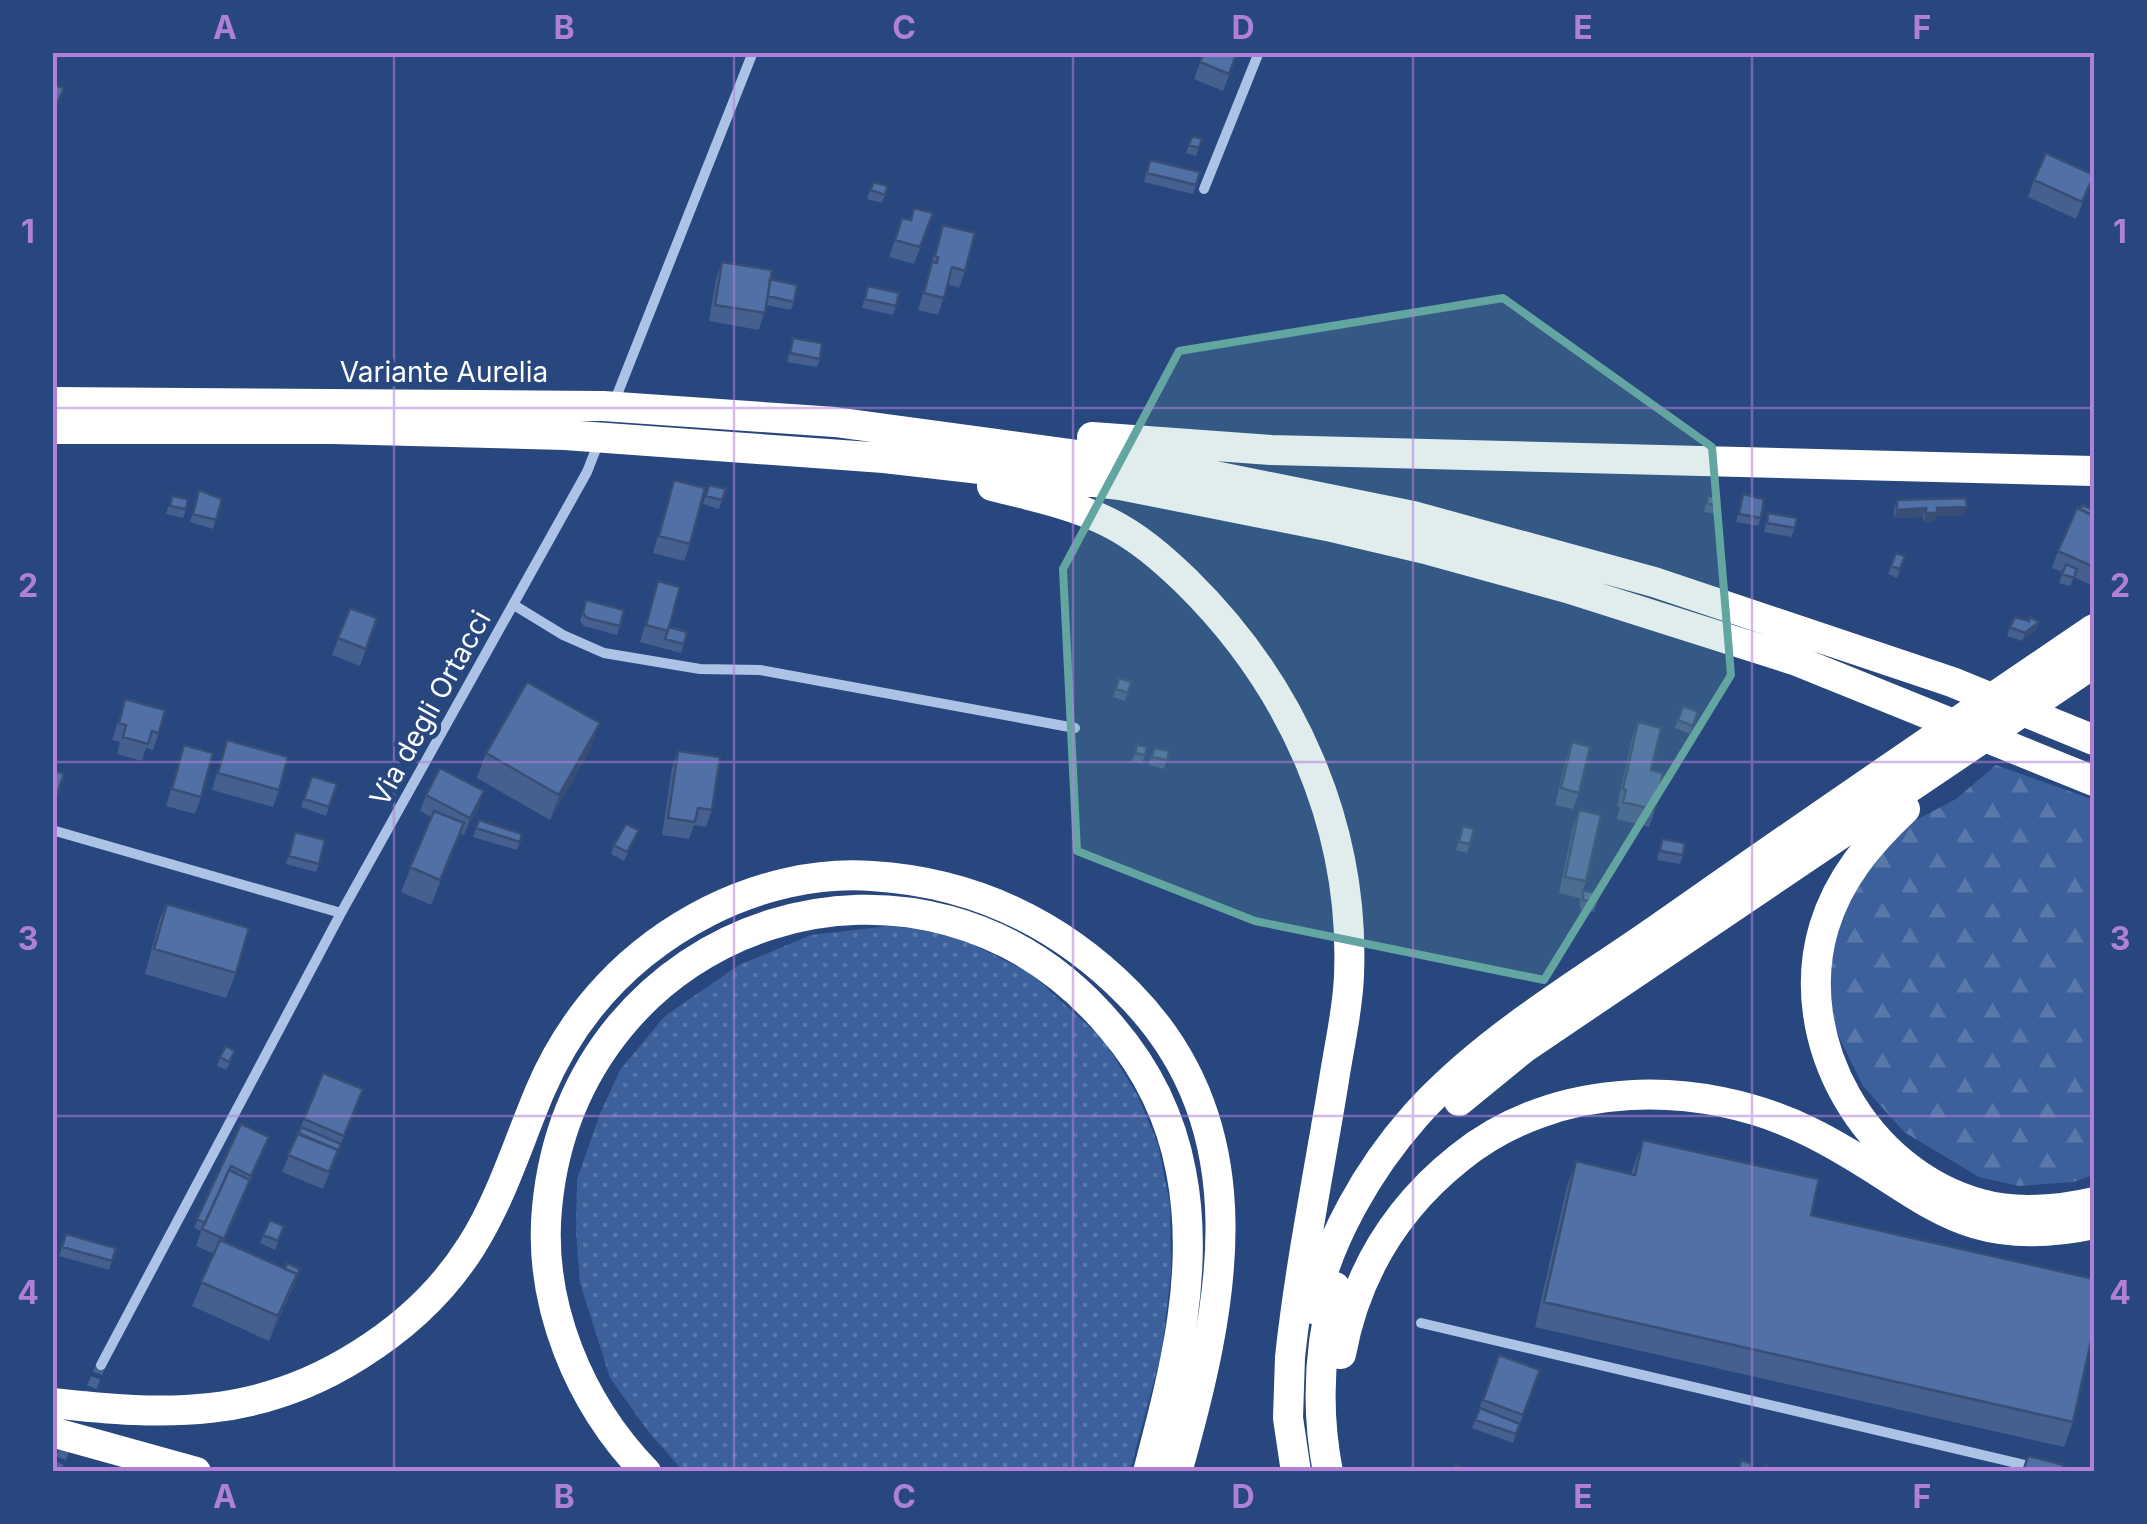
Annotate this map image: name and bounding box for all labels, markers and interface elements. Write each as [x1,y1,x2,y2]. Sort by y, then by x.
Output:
text: A [213,8,237,47]
text: B [553,8,575,47]
text: C [892,8,916,47]
text: D [1231,8,1255,47]
text: E [1573,8,1593,47]
text: F [1913,8,1931,47]
text: 1 [21,212,35,251]
text: 1 [2113,212,2127,251]
street label: Variante Aurelia [340,355,548,389]
text: 2 [18,566,38,605]
text: 2 [2110,566,2130,605]
street label: Via degli Ortacci [362,604,498,812]
text: 3 [18,919,38,958]
text: 3 [2110,919,2130,958]
text: 4 [17,1273,39,1312]
text: 4 [2109,1273,2131,1312]
text: A [213,1477,237,1516]
text: B [553,1477,575,1516]
text: C [892,1477,916,1516]
text: D [1231,1477,1255,1516]
text: E [1573,1477,1593,1516]
text: F [1913,1477,1931,1516]

